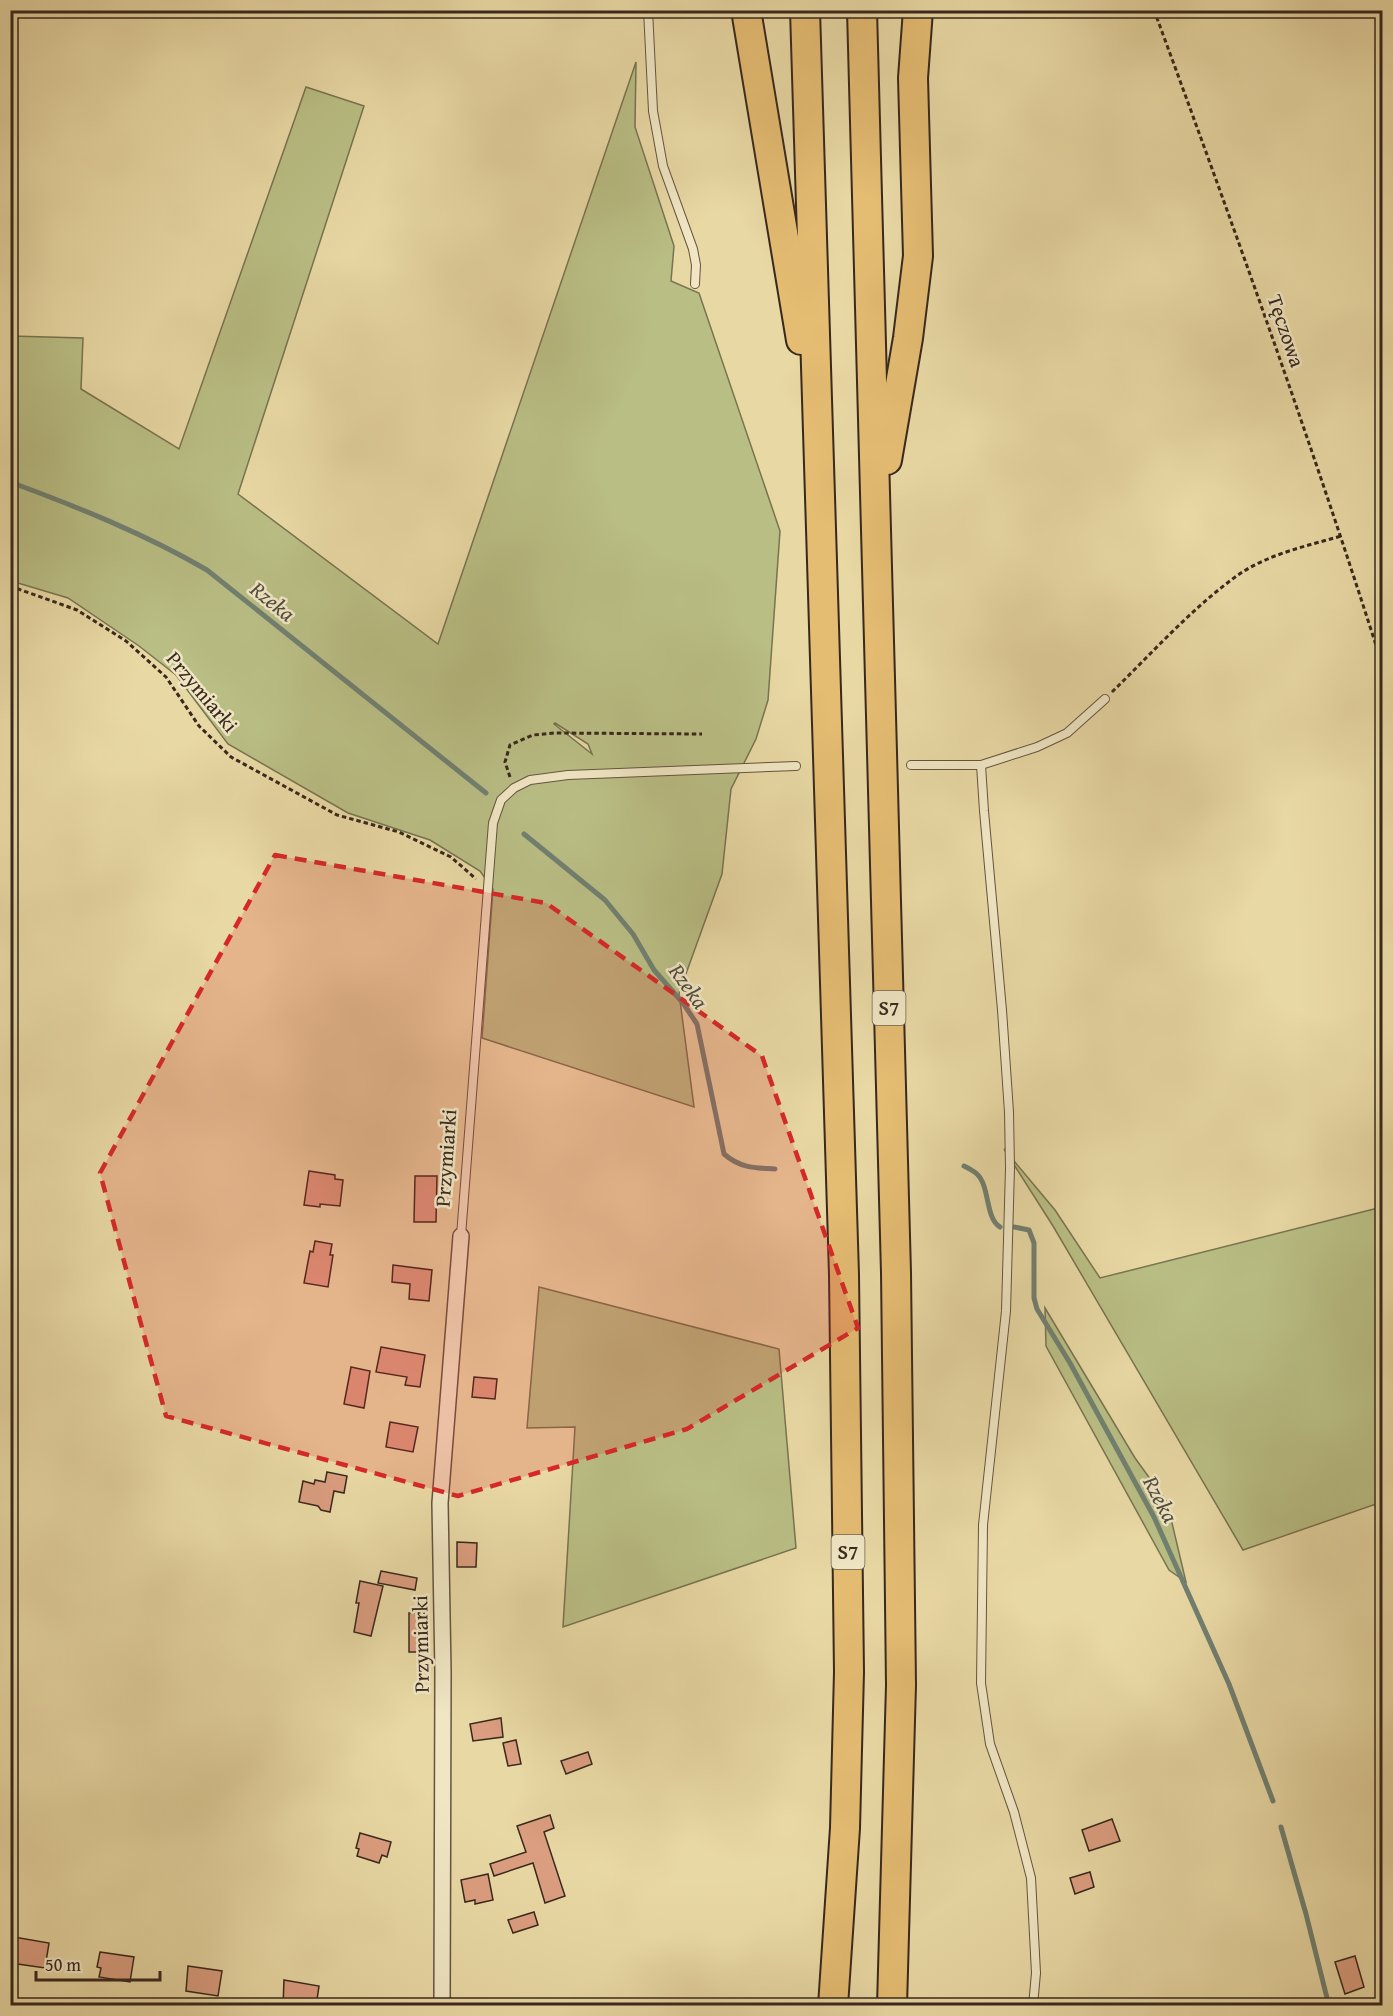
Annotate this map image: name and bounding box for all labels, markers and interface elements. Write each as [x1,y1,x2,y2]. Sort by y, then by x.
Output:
street label: Tęczowa [1260,290,1313,371]
water label: Rzeka [243,572,302,629]
street label: Przymiarki [159,644,246,739]
water label: Rzeka [661,956,716,1015]
road number: S7 [872,991,906,1025]
street label: Przymiarki [427,1108,464,1208]
water label: Rzeka [1135,1469,1187,1528]
road number: S7 [832,1535,864,1569]
street label: Przymiarki [404,1595,437,1693]
scale bar [36,1944,160,1982]
text: 50 m [45,1951,81,1978]

